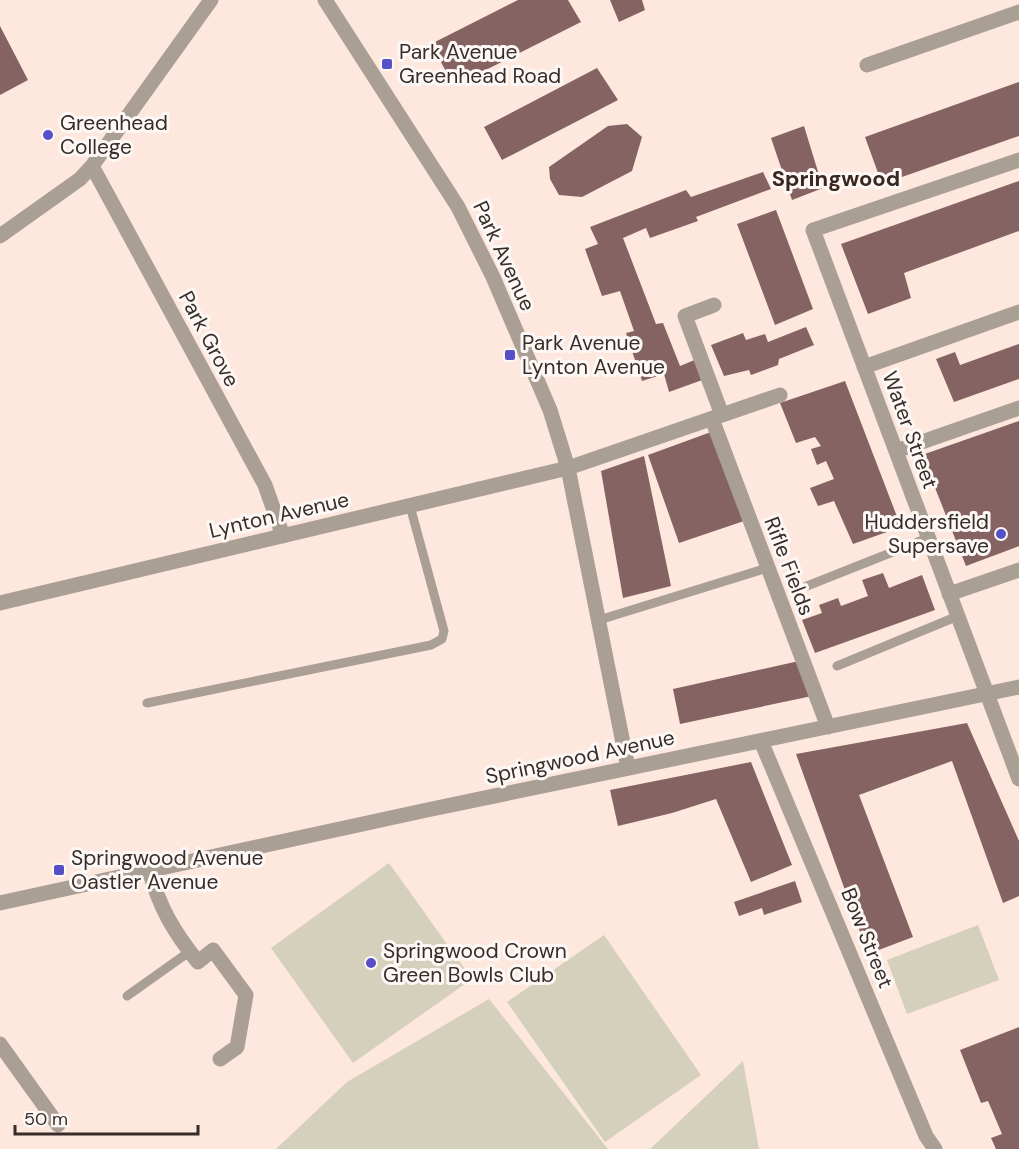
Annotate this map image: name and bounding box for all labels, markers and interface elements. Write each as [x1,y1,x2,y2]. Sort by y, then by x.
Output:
place label: Park Avenue Greenhead Road [399,38,561,90]
marker: Park Avenue Greenhead Road [380,57,394,71]
place label: Greenhead College [60,109,168,161]
marker: Greenhead College [41,128,55,142]
district label: Springwood [772,164,900,193]
street label: Park Avenue [466,196,542,316]
street label: Park Grove [172,286,246,392]
place label: Park Avenue Lynton Avenue [522,329,665,381]
marker: Park Avenue Lynton Avenue [503,348,517,362]
street label: Water Street [876,367,944,493]
street label: Lynton Avenue [206,485,352,545]
place label: Huddersfield Supersave [864,508,989,560]
street label: Rifle Fields [757,513,821,619]
marker: Huddersfield Supersave [994,527,1008,541]
street label: Springwood Avenue [483,723,677,791]
place label: Springwood Avenue Oastler Avenue [71,844,264,896]
marker: Springwood Avenue Oastler Avenue [52,863,66,877]
street label: Bow Street [834,884,900,992]
place label: Springwood Crown Green Bowls Club [383,937,567,989]
marker: Springwood Crown Green Bowls Club [364,956,378,970]
scale bar [15,1098,198,1136]
text: 50 m [24,1107,68,1131]

